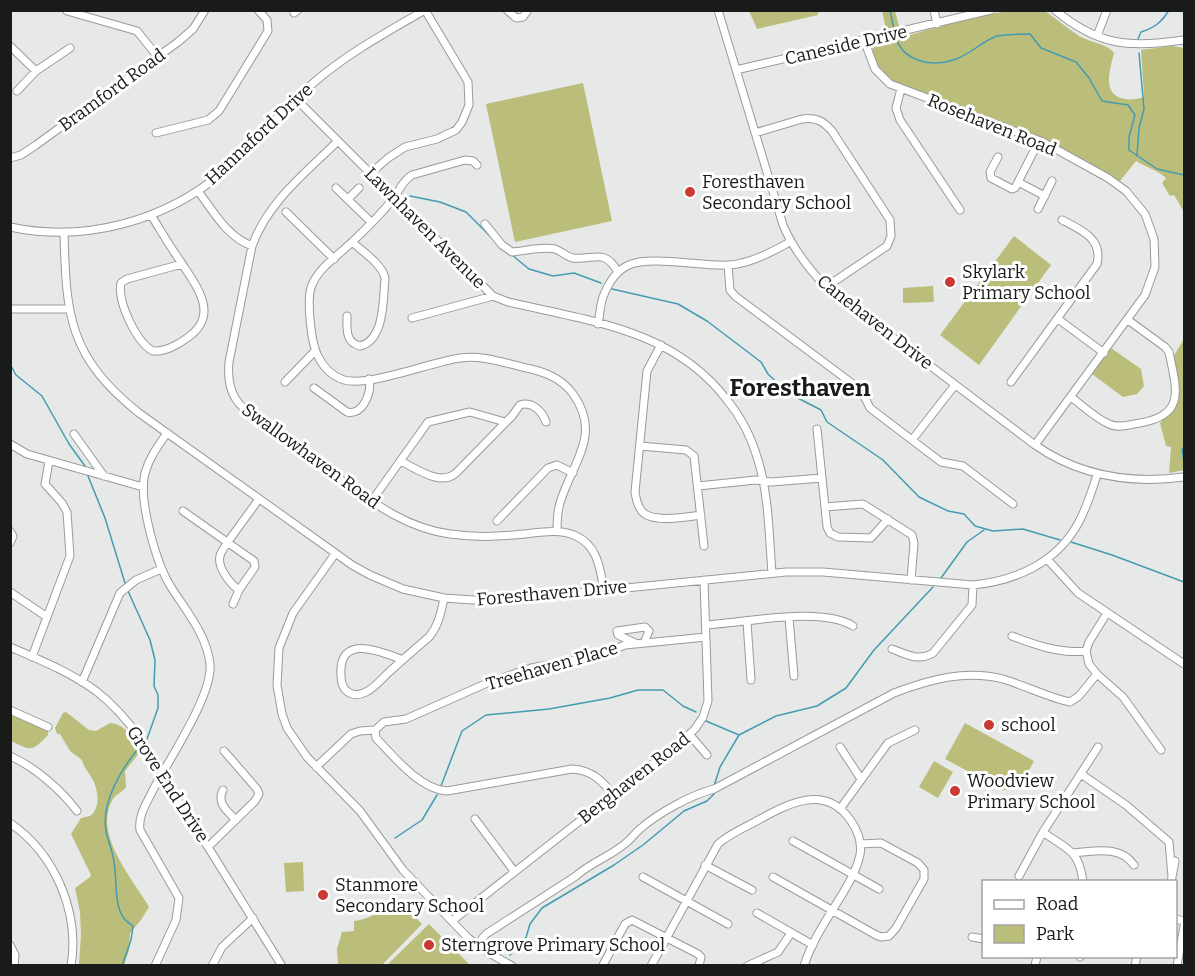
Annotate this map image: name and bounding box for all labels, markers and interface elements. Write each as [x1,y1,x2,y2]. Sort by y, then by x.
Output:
street label: Caneside Drive [783,20,909,70]
street label: Bramford Road [54,44,170,136]
street label: Hannaford Drive [201,79,317,189]
street label: Rosehaven Road [924,89,1060,161]
street label: Lawnhaven Avenue [360,163,490,293]
place label: Foresthaven Secondary School [702,171,851,214]
marker: Foresthaven Secondary School [683,185,697,199]
place label: Skylark Primary School [962,261,1091,304]
street label: Canehaven Drive [813,270,937,374]
marker: Skylark Primary School [943,275,957,289]
district label: Foresthaven [729,374,871,402]
street label: Swallowhaven Road [238,398,385,514]
street label: Foresthaven Drive [476,575,628,611]
street label: Treehaven Place [484,637,620,695]
place label: school [1001,714,1056,736]
marker: school [982,718,996,732]
street label: Grove End Drive [122,722,214,846]
street label: Berghaven Road [574,727,694,828]
place label: Woodview Primary School [967,770,1096,813]
marker: Woodview Primary School [948,784,962,798]
place label: Stanmore Secondary School [335,874,484,917]
legend [982,880,1177,958]
marker: Stanmore Secondary School [316,888,330,902]
text: Road [1036,893,1079,915]
text: Park [1036,923,1075,945]
place label: Sterngrove Primary School [441,934,665,956]
marker: Sterngrove Primary School [422,938,436,952]

